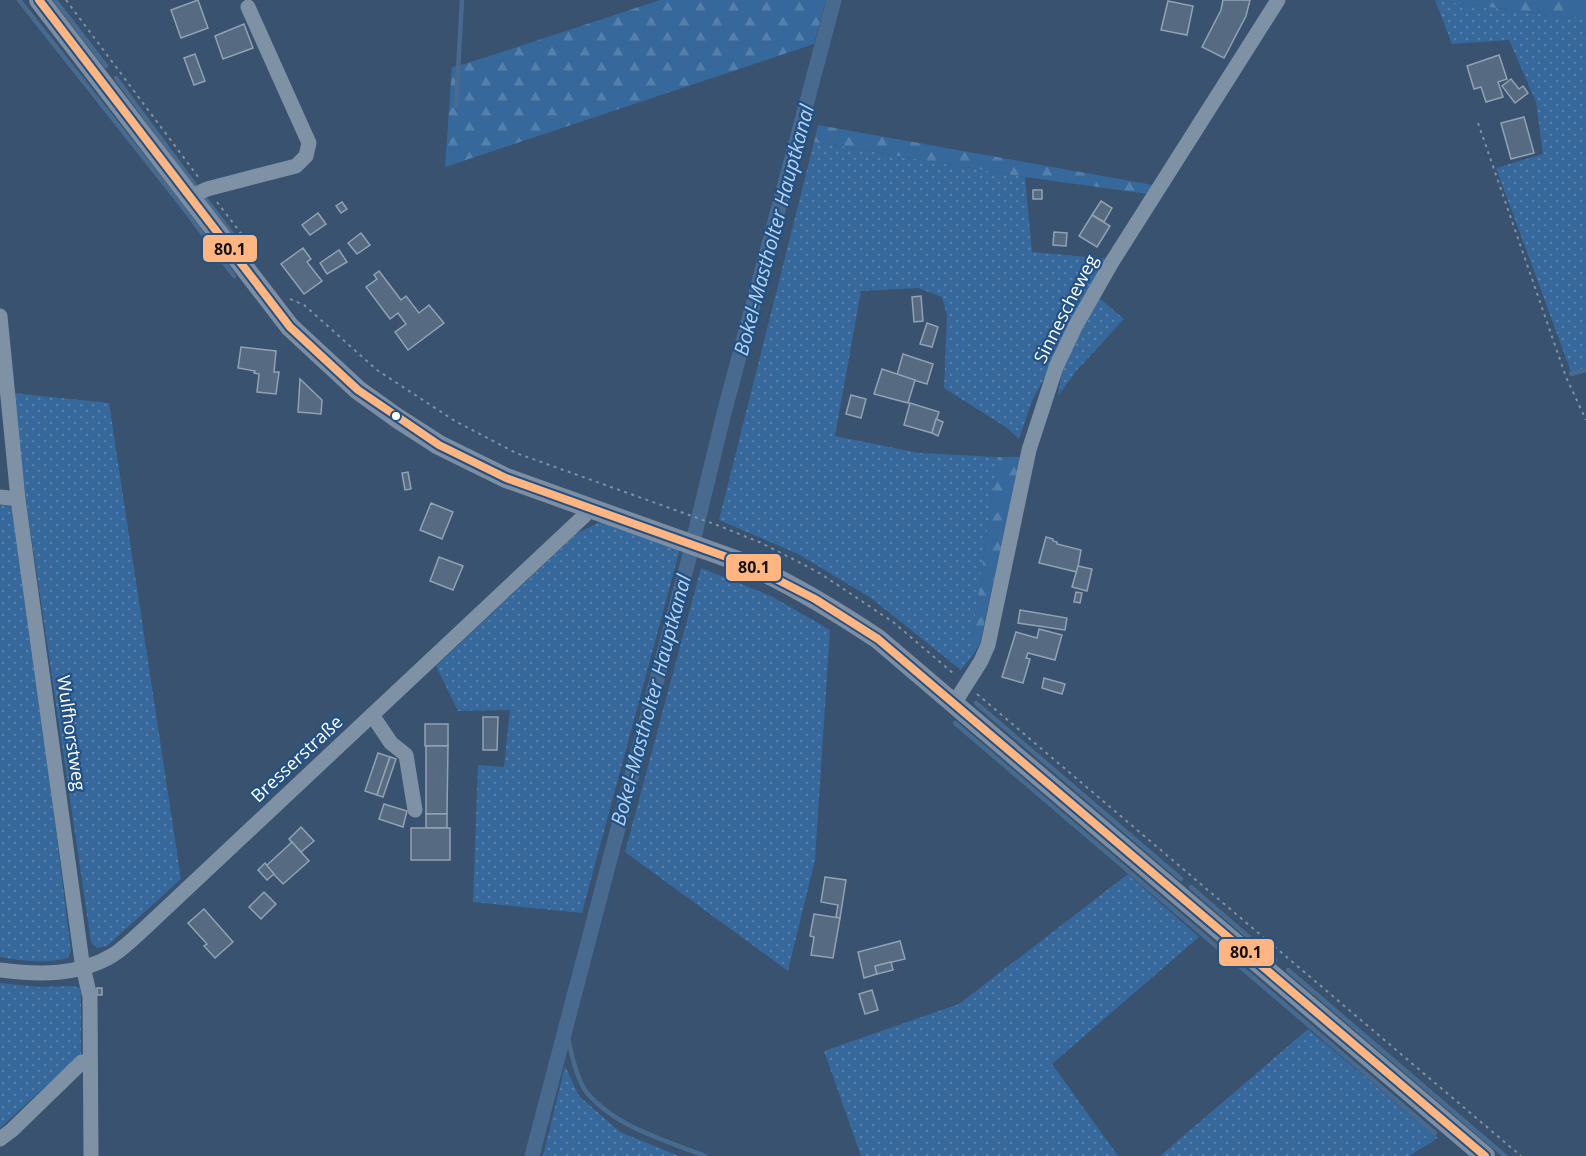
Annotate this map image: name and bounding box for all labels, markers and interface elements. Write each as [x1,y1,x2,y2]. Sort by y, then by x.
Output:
water label: Bokel-Mastholter Hauptkanal [727,101,820,358]
line badge: 80.1 [202,234,258,263]
text: 80.1 [214,238,246,260]
street label: Sinnescheweg [1027,250,1103,367]
unlabelled marker [390,410,402,422]
line badge: 80.1 [725,553,782,582]
text: 80.1 [738,556,770,578]
water label: Bokel-Mastholter Hauptkanal [604,571,697,828]
street label: Wulfhorstweg [52,674,92,792]
street label: Bresserstraße [245,709,347,807]
line badge: 80.1 [1218,938,1275,967]
text: 80.1 [1230,941,1262,963]

